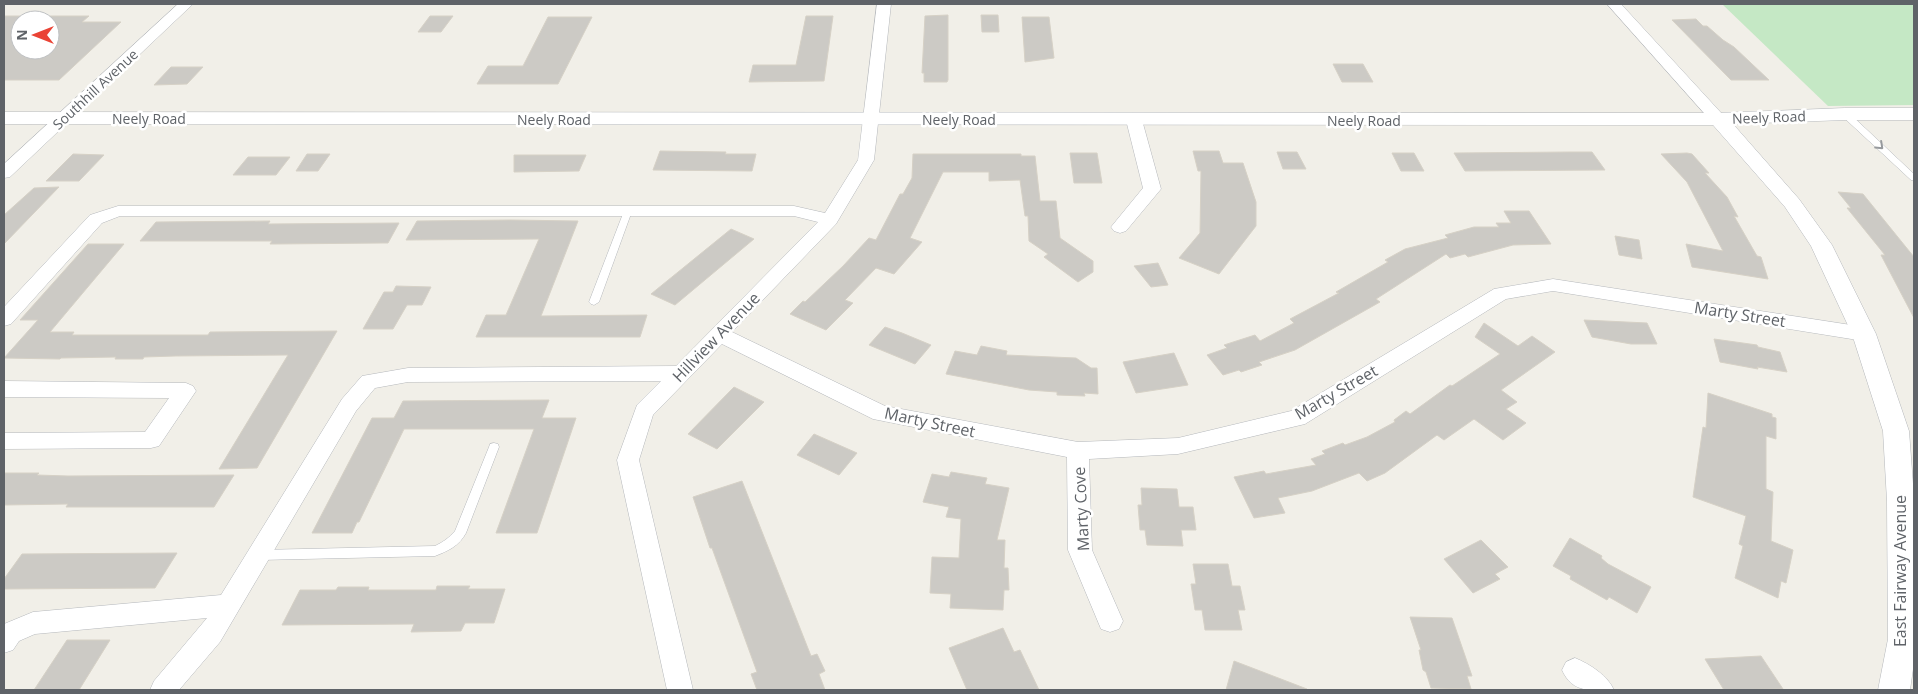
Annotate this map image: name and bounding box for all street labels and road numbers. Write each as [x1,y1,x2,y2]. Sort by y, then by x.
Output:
street label: Southhill Avenue [48,45,142,133]
street label: Neely Road [1732,106,1806,128]
street label: Neely Road [112,109,186,128]
street label: Neely Road [517,110,591,129]
street label: Neely Road [922,110,996,129]
street label: Neely Road [1327,111,1401,130]
street label: Hillview Avenue [667,287,765,387]
street label: Marty Street [1693,296,1788,332]
street label: Marty Street [1290,359,1382,425]
street label: Marty Street [883,402,978,442]
street label: Marty Cove [1068,466,1094,552]
street label: East Fairway Avenue [1889,495,1911,647]

